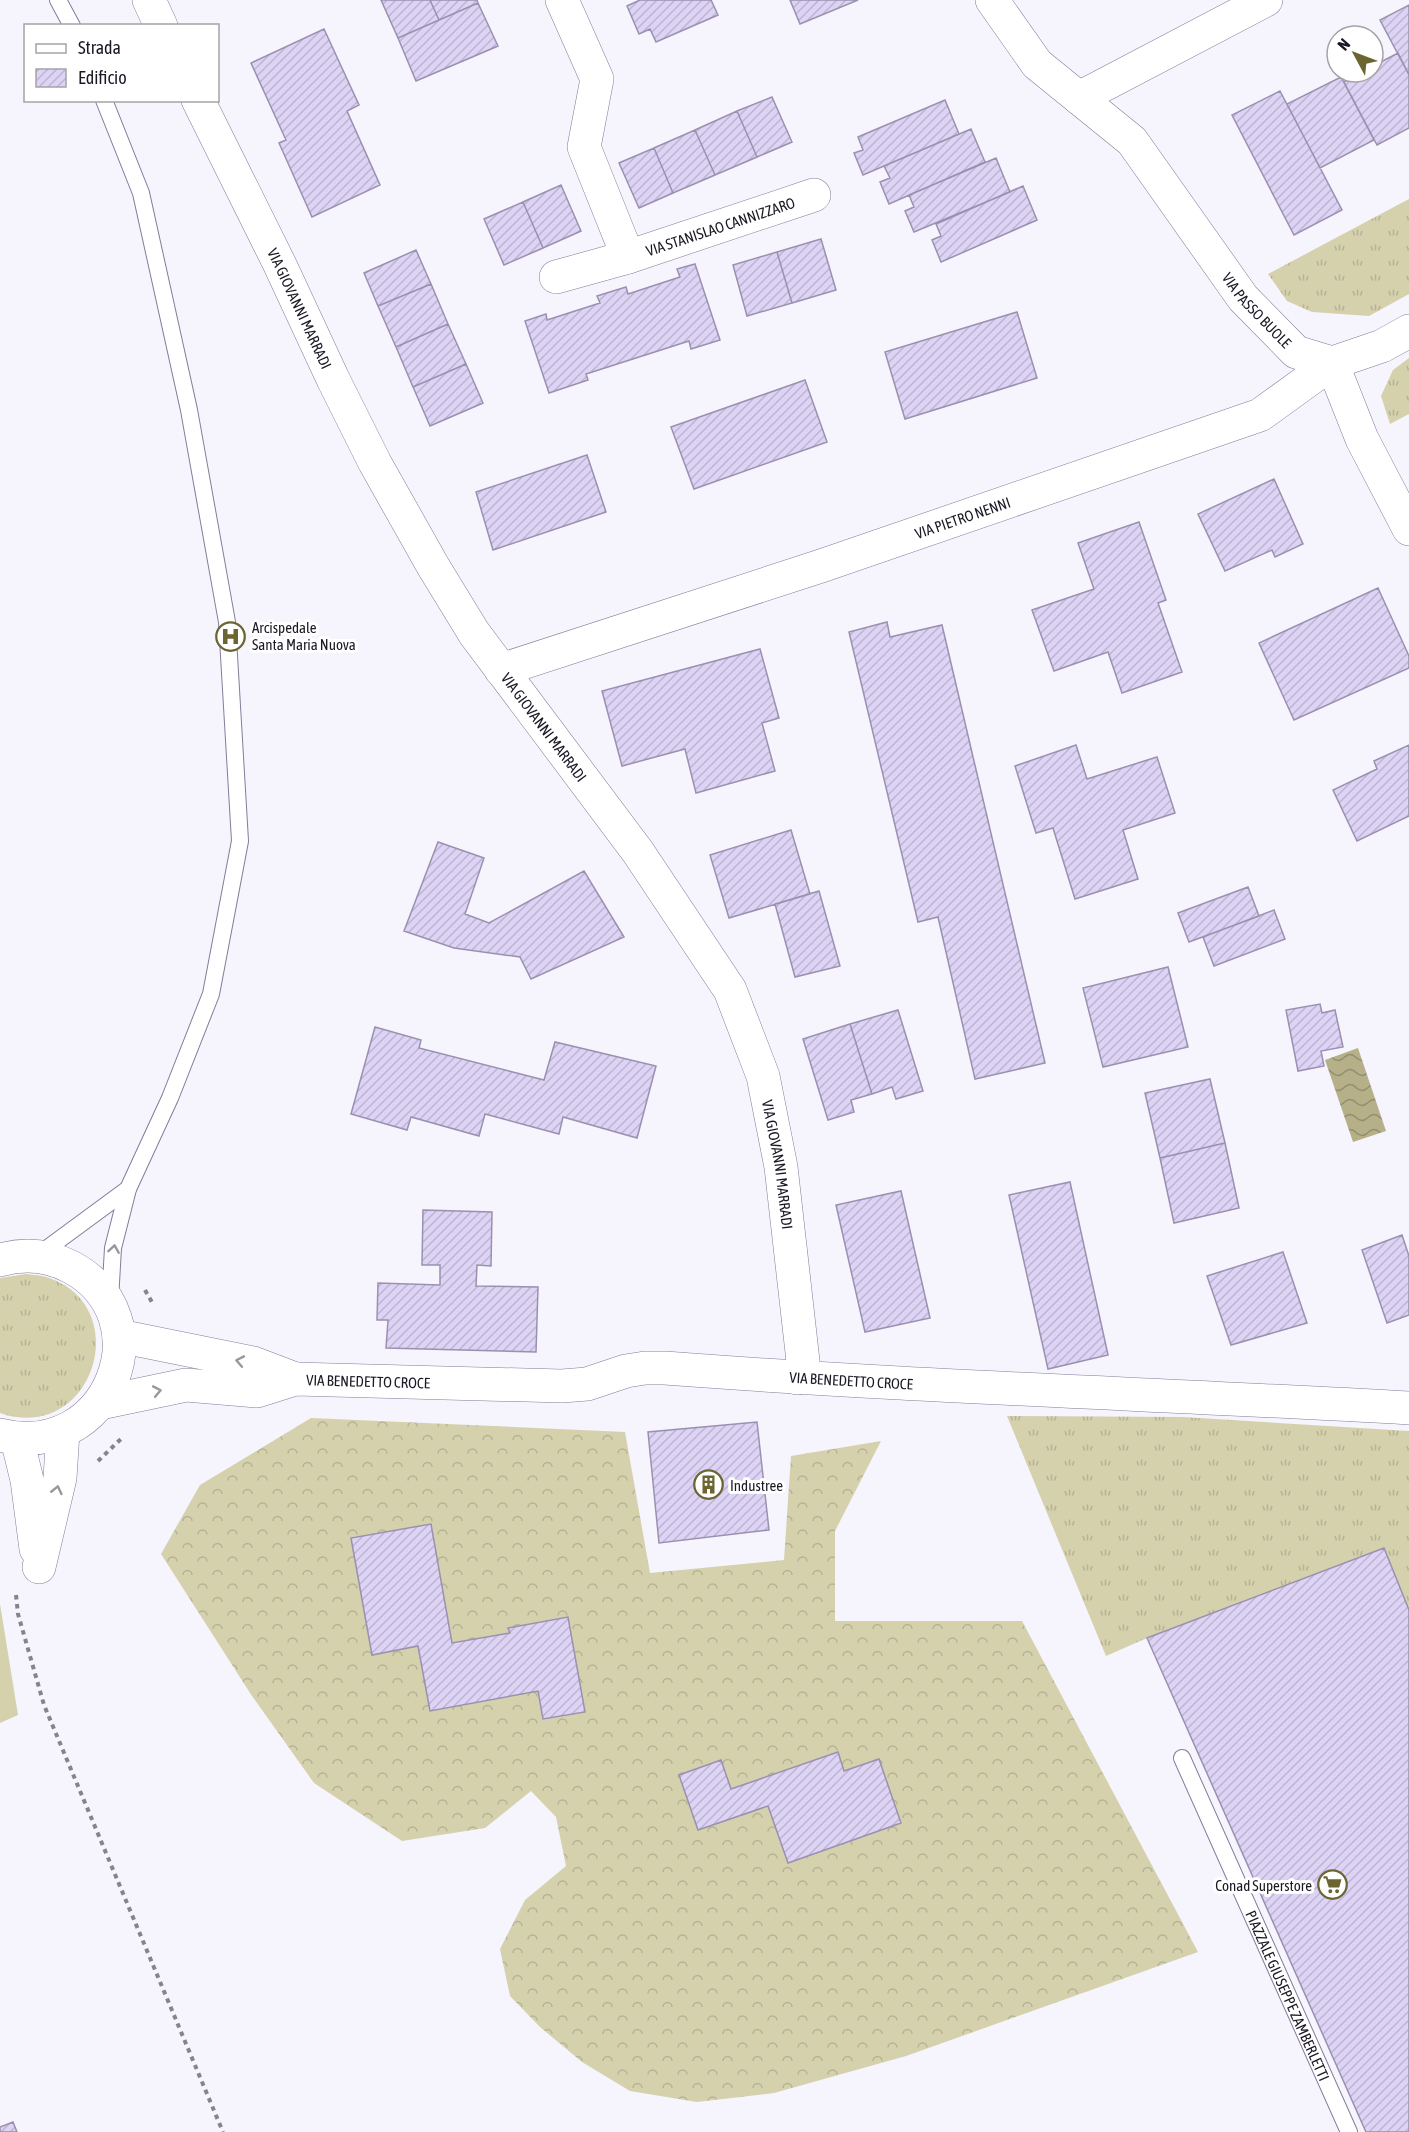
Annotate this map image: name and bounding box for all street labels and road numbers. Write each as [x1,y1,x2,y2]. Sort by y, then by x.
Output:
street label: VIA STANISLAO CANNIZZARO [644,193,797,259]
street label: VIA GIOVANNI MARRADI [264,245,335,371]
street label: VIA PASSO BUOLE [1219,269,1296,351]
street label: VIA PIETRO NENNI [912,493,1012,542]
street label: VIA GIOVANNI MARRADI [498,669,590,784]
street label: VIA GIOVANNI MARRADI [759,1098,796,1230]
street label: VIA BENEDETTO CROCE [789,1368,914,1392]
street label: VIA BENEDETTO CROCE [306,1371,431,1391]
street label: PIAZZALE GIUSEPPE ZAMBERLETTI [1243,1908,1333,2083]

